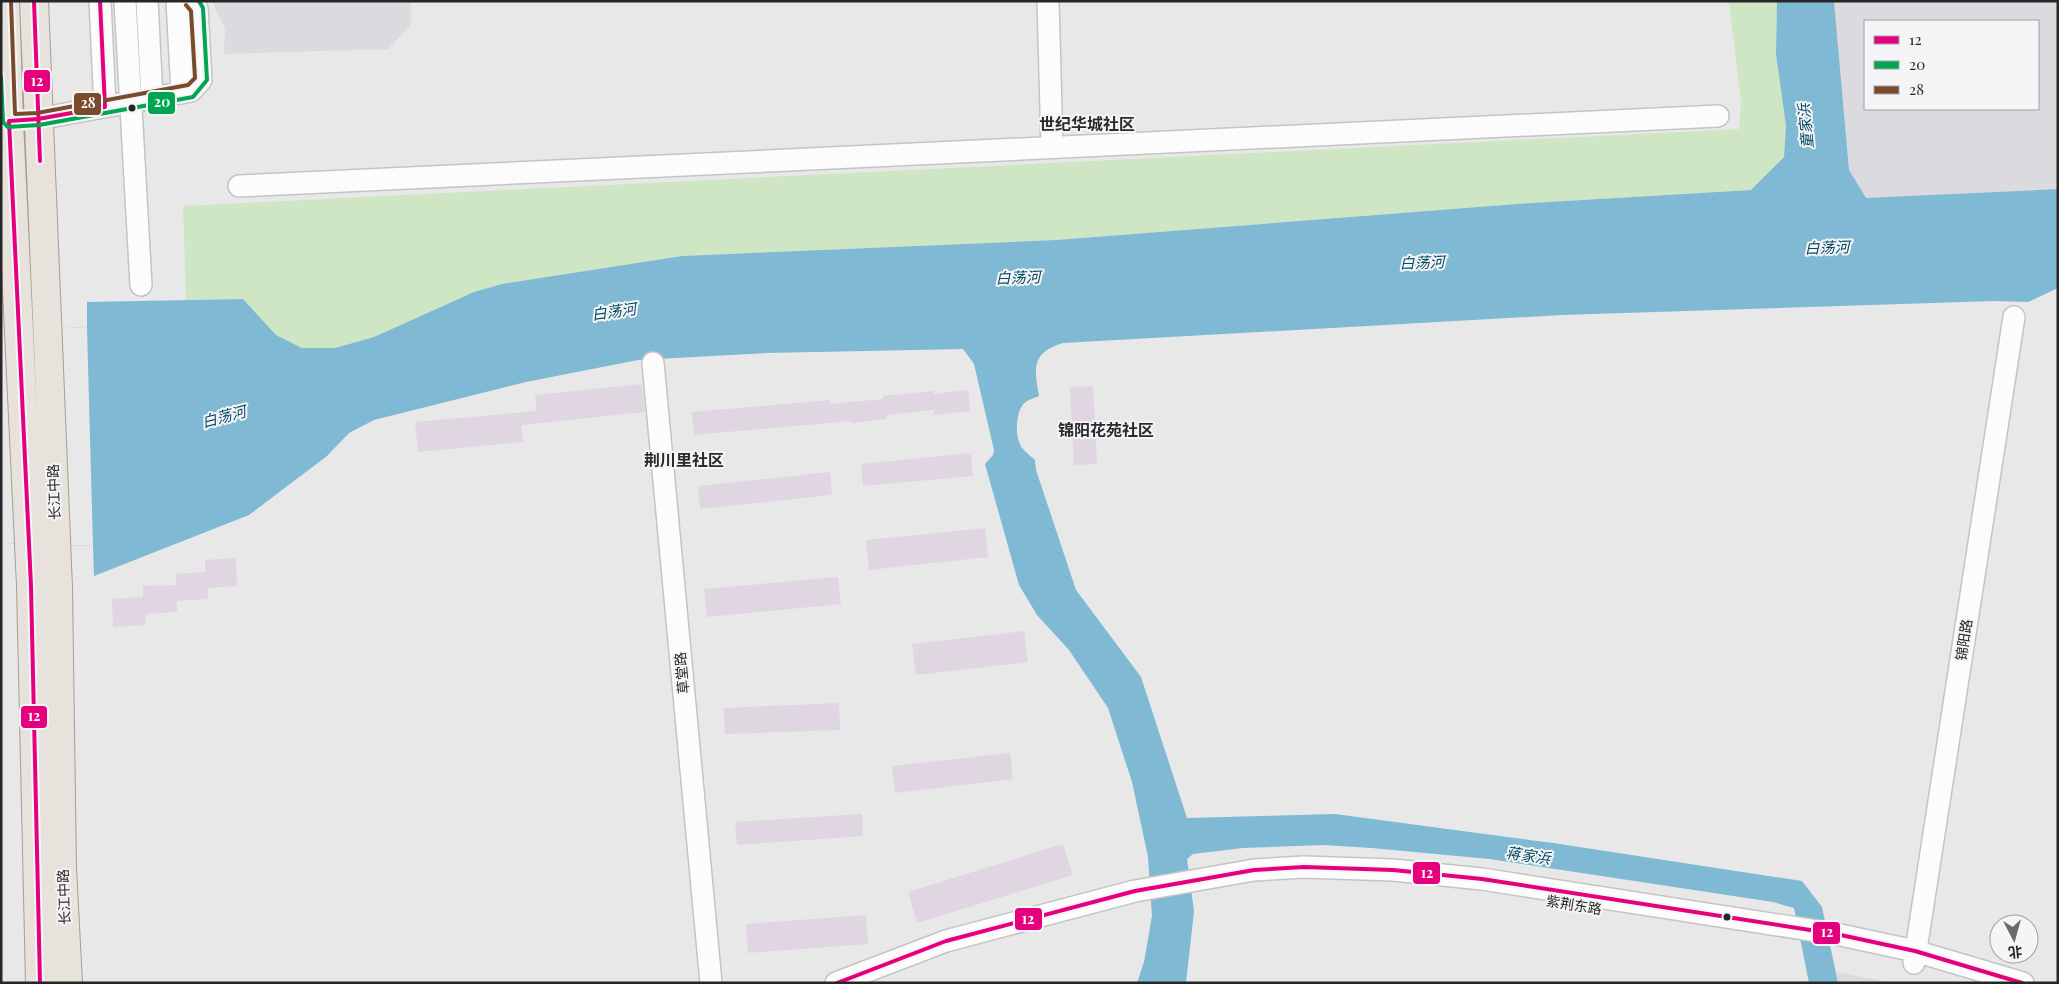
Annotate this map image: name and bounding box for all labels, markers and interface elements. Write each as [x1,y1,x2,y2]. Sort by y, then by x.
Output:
legend [1864,20,2039,110]
text: 12 [1909,29,1922,49]
text: 20 [1909,54,1925,74]
line badge: 12 [23,69,51,93]
text: 12 [31,71,43,90]
text: 28 [1909,79,1924,99]
line badge: 20 [147,91,176,115]
line badge: 28 [73,92,102,116]
text: 20 [154,92,170,111]
text: 28 [80,93,96,112]
water label: 童家浜 [1793,101,1817,149]
unlabelled marker [127,103,137,113]
district label: 世纪华城社区 [1039,113,1135,134]
water label: 白荡河 [1804,236,1853,258]
water label: 白荡河 [1399,251,1448,273]
water label: 白荡河 [995,266,1044,288]
water label: 白荡河 [590,298,640,324]
water label: 白荡河 [199,400,251,432]
district label: 锦阳花苑社区 [1058,419,1154,440]
district label: 荆川里社区 [644,449,724,470]
street label: 长江中路 [43,464,64,520]
street label: 锦阳路 [1951,618,1976,662]
street label: 草堂路 [670,651,693,695]
line badge: 12 [20,705,48,729]
text: 12 [28,706,40,725]
water label: 蒋家浜 [1504,842,1554,868]
line badge: 12 [1412,861,1441,885]
text: 12 [1421,863,1433,882]
street label: 长江中路 [53,869,74,925]
street label: 紫荆东路 [1545,891,1603,918]
line badge: 12 [1014,907,1043,931]
text: 12 [1022,909,1034,928]
unlabelled marker [1722,912,1732,922]
north arrow [1989,914,2039,964]
line badge: 12 [1812,921,1841,945]
text: 12 [1821,922,1833,941]
text: 北 [2007,942,2023,963]

